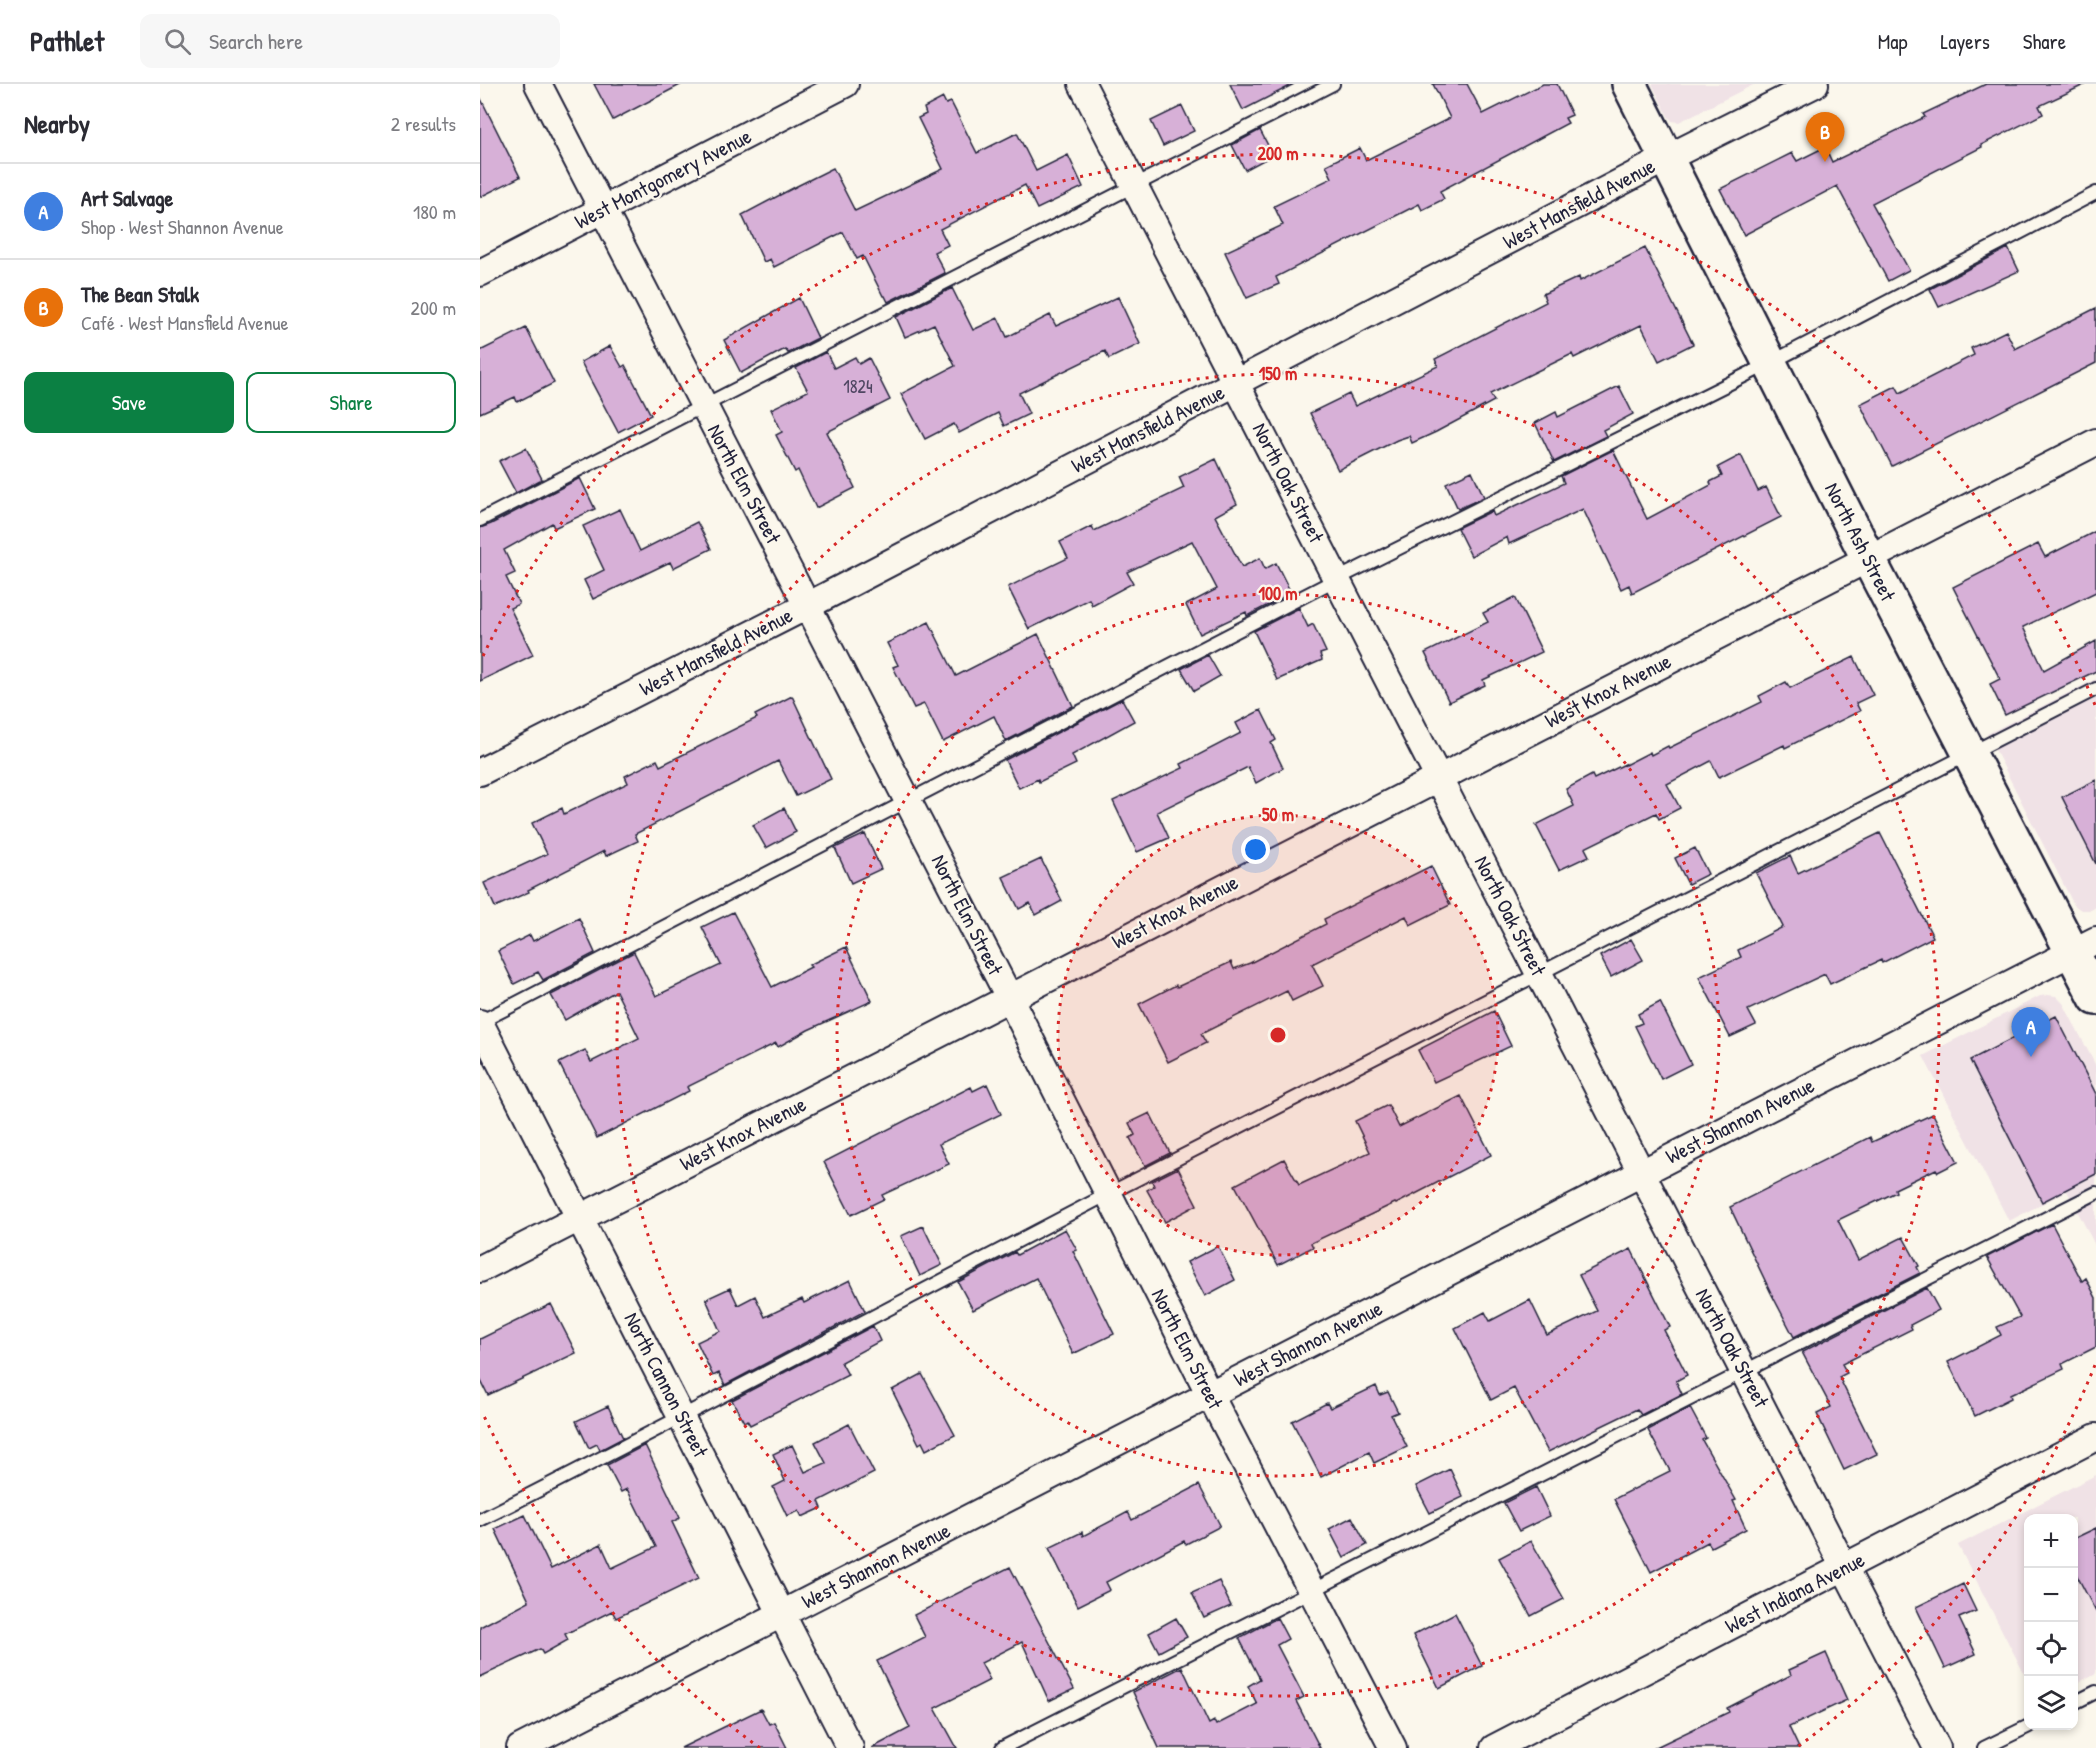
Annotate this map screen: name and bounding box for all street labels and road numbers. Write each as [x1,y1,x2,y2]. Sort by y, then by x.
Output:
street label: West Montgomery Avenue [569,121,756,236]
street label: West Mansfield Avenue [1498,151,1660,256]
street label: West Mansfield Avenue [1066,377,1229,480]
street label: North Oak Street [1246,418,1331,548]
street label: North Elm Street [701,419,788,549]
street label: North Ash Street [1818,478,1903,607]
street label: West Mansfield Avenue [634,600,797,703]
street label: West Knox Avenue [1540,646,1676,735]
street label: North Elm Street [925,850,1011,981]
street label: North Oak Street [1468,851,1553,981]
street label: West Knox Avenue [1107,867,1243,956]
street label: West Shannon Avenue [1661,1071,1819,1171]
street label: West Knox Avenue [675,1089,811,1178]
street label: North Oak Street [1689,1283,1776,1413]
street label: North Elm Street [1145,1284,1231,1415]
street label: West Shannon Avenue [1229,1294,1387,1394]
street label: North Cannon Street [617,1307,716,1463]
street label: West Shannon Avenue [797,1516,955,1616]
street label: West Indiana Avenue [1720,1545,1869,1640]

